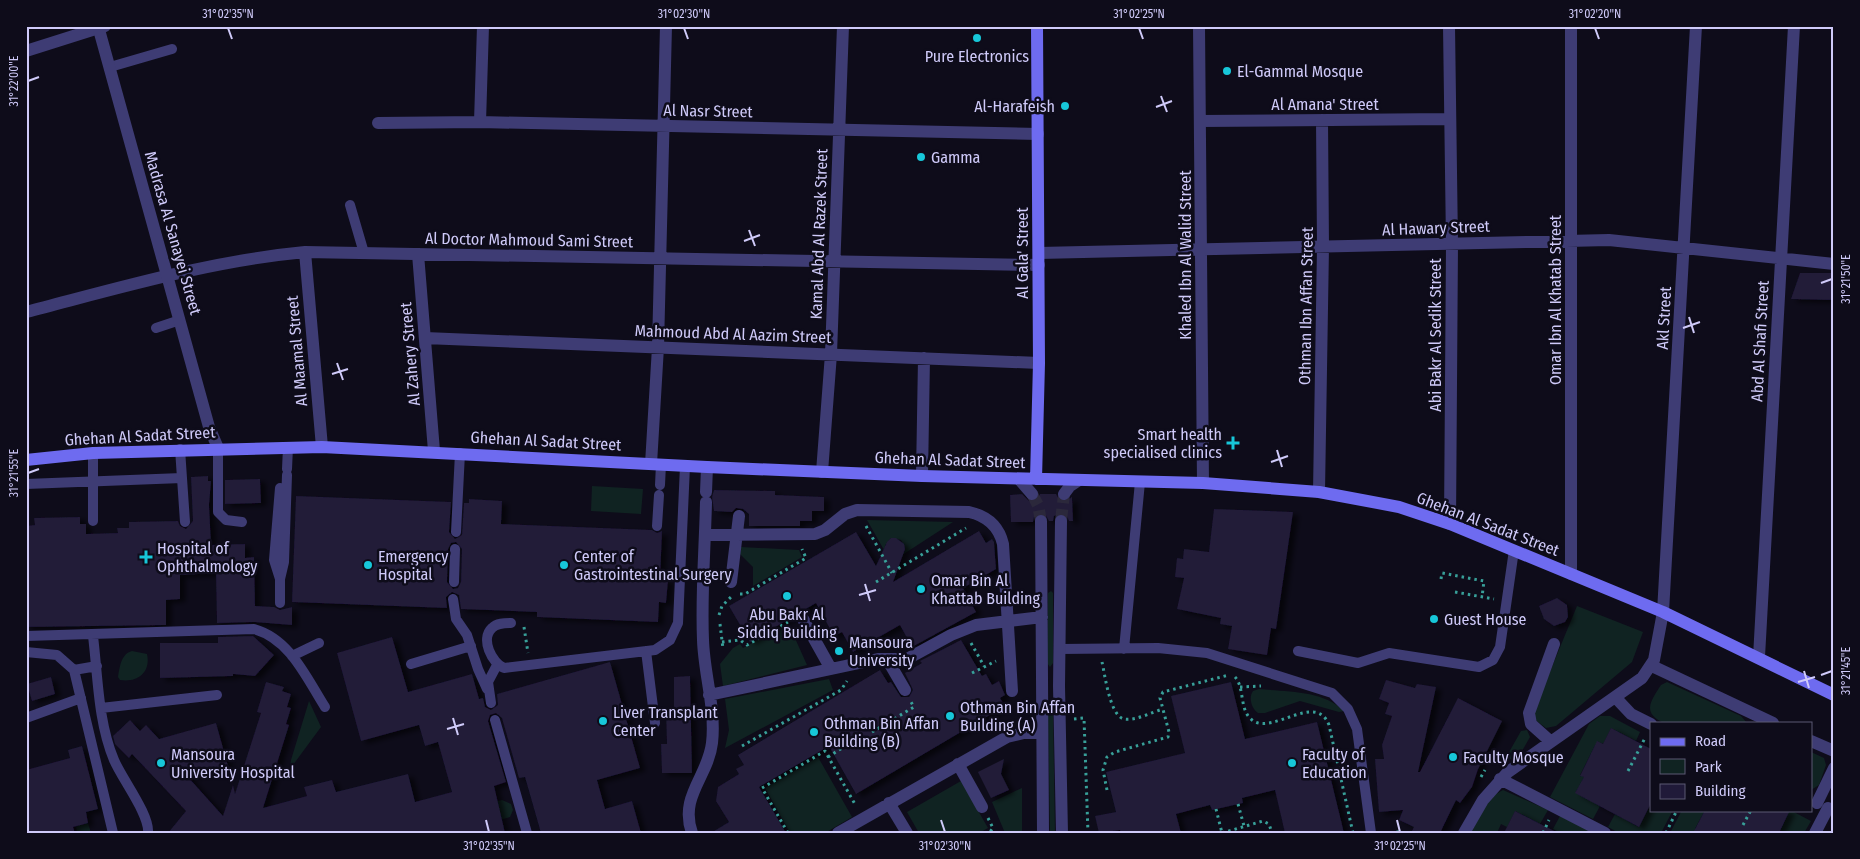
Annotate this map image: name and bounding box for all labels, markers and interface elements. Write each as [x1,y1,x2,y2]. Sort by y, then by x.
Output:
text: 31°02'35"N [202,7,254,21]
text: 31°02'30"N [658,7,710,21]
text: 31°02'25"N [1113,7,1165,21]
text: 31°02'20"N [1569,7,1621,21]
marker: Pure Electronics [971,32,983,44]
place label: Pure Electronics [925,47,1029,66]
text: 31°22'00"E [7,55,21,106]
place label: El-Gammal Mosque [1237,62,1363,81]
marker: El-Gammal Mosque [1221,65,1233,77]
street label: Al Amana' Street [1271,95,1379,114]
place label: Al-Harafeish [974,97,1055,116]
marker: Al-Harafeish [1059,100,1071,112]
street label: Al Nasr Street [663,101,754,121]
street label: Kamal Abd Al Razek Street [807,148,832,320]
place label: Gamma [931,148,981,167]
street label: Madrasa Al Sanayei Street [141,149,206,318]
marker: Gamma [915,151,927,163]
street label: Khaled Ibn Al Walid Street [1176,170,1195,340]
street label: Al Gala' Street [1013,207,1032,299]
street label: Omar Ibn Al Khatab Street [1546,214,1565,385]
street label: Al Hawary Street [1382,217,1491,239]
street label: Othman Ibn Affan Street [1295,226,1317,385]
street label: Al Doctor Mahmoud Sami Street [425,229,634,251]
text: 31°21'50"E [1839,254,1853,304]
street label: Abi Bakr Al Sedik Street [1426,257,1445,412]
street label: Abd Al Shafi Street [1747,279,1773,402]
street label: Akl Street [1653,285,1675,350]
street label: Al Maamal Street [283,294,311,407]
street label: Al Zahery Street [396,301,424,406]
street label: Mahmoud Abd Al Aazim Street [634,321,832,347]
street label: Ghehan Al Sadat Street [64,423,217,449]
place label: Smart health specialised clinics [1104,425,1222,462]
street label: Ghehan Al Sadat Street [470,428,623,454]
marker: Smart health specialised clinics [1226,436,1240,450]
text: 31°21'55"E [7,448,21,497]
street label: Ghehan Al Sadat Street [874,448,1026,472]
street label: Ghehan Al Sadat Street [1414,488,1563,560]
place label: Hospital of Ophthalmology [157,539,258,576]
place label: Emergency Hospital [378,547,449,584]
place label: Center of Gastrointestinal Surgery [574,547,732,584]
marker: Hospital of Ophthalmology [139,550,153,564]
marker: Emergency Hospital [362,559,374,571]
marker: Center of Gastrointestinal Surgery [558,559,570,571]
place label: Omar Bin Al Khattab Building [931,571,1041,608]
marker: Omar Bin Al Khattab Building [915,583,927,595]
marker: Abu Bakr Al Siddiq Building [781,590,793,602]
place label: Abu Bakr Al Siddiq Building [737,605,837,642]
place label: Guest House [1444,610,1527,629]
marker: Guest House [1428,613,1440,625]
place label: Mansoura University [849,633,915,670]
marker: Mansoura University [833,645,845,657]
text: 31°21'45"E [1839,647,1853,695]
place label: Othman Bin Affan Building (A) [960,698,1075,735]
place label: Liver Transplant Center [613,703,718,740]
marker: Othman Bin Affan Building (A) [944,710,956,722]
place label: Othman Bin Affan Building (B) [824,714,939,751]
marker: Liver Transplant Center [597,715,609,727]
legend [1650,722,1812,812]
marker: Othman Bin Affan Building (B) [808,726,820,738]
text: Road [1695,732,1726,750]
place label: Mansoura University Hospital [171,745,295,782]
place label: Faculty of Education [1302,745,1367,782]
place label: Faculty Mosque [1463,748,1564,767]
marker: Faculty Mosque [1447,751,1459,763]
marker: Mansoura University Hospital [155,757,167,769]
marker: Faculty of Education [1286,757,1298,769]
text: Park [1695,758,1722,776]
text: Building [1695,782,1746,800]
text: 31°02'35"N [463,839,515,853]
text: 31°02'30"N [919,839,971,853]
text: 31°02'25"N [1374,839,1426,853]

